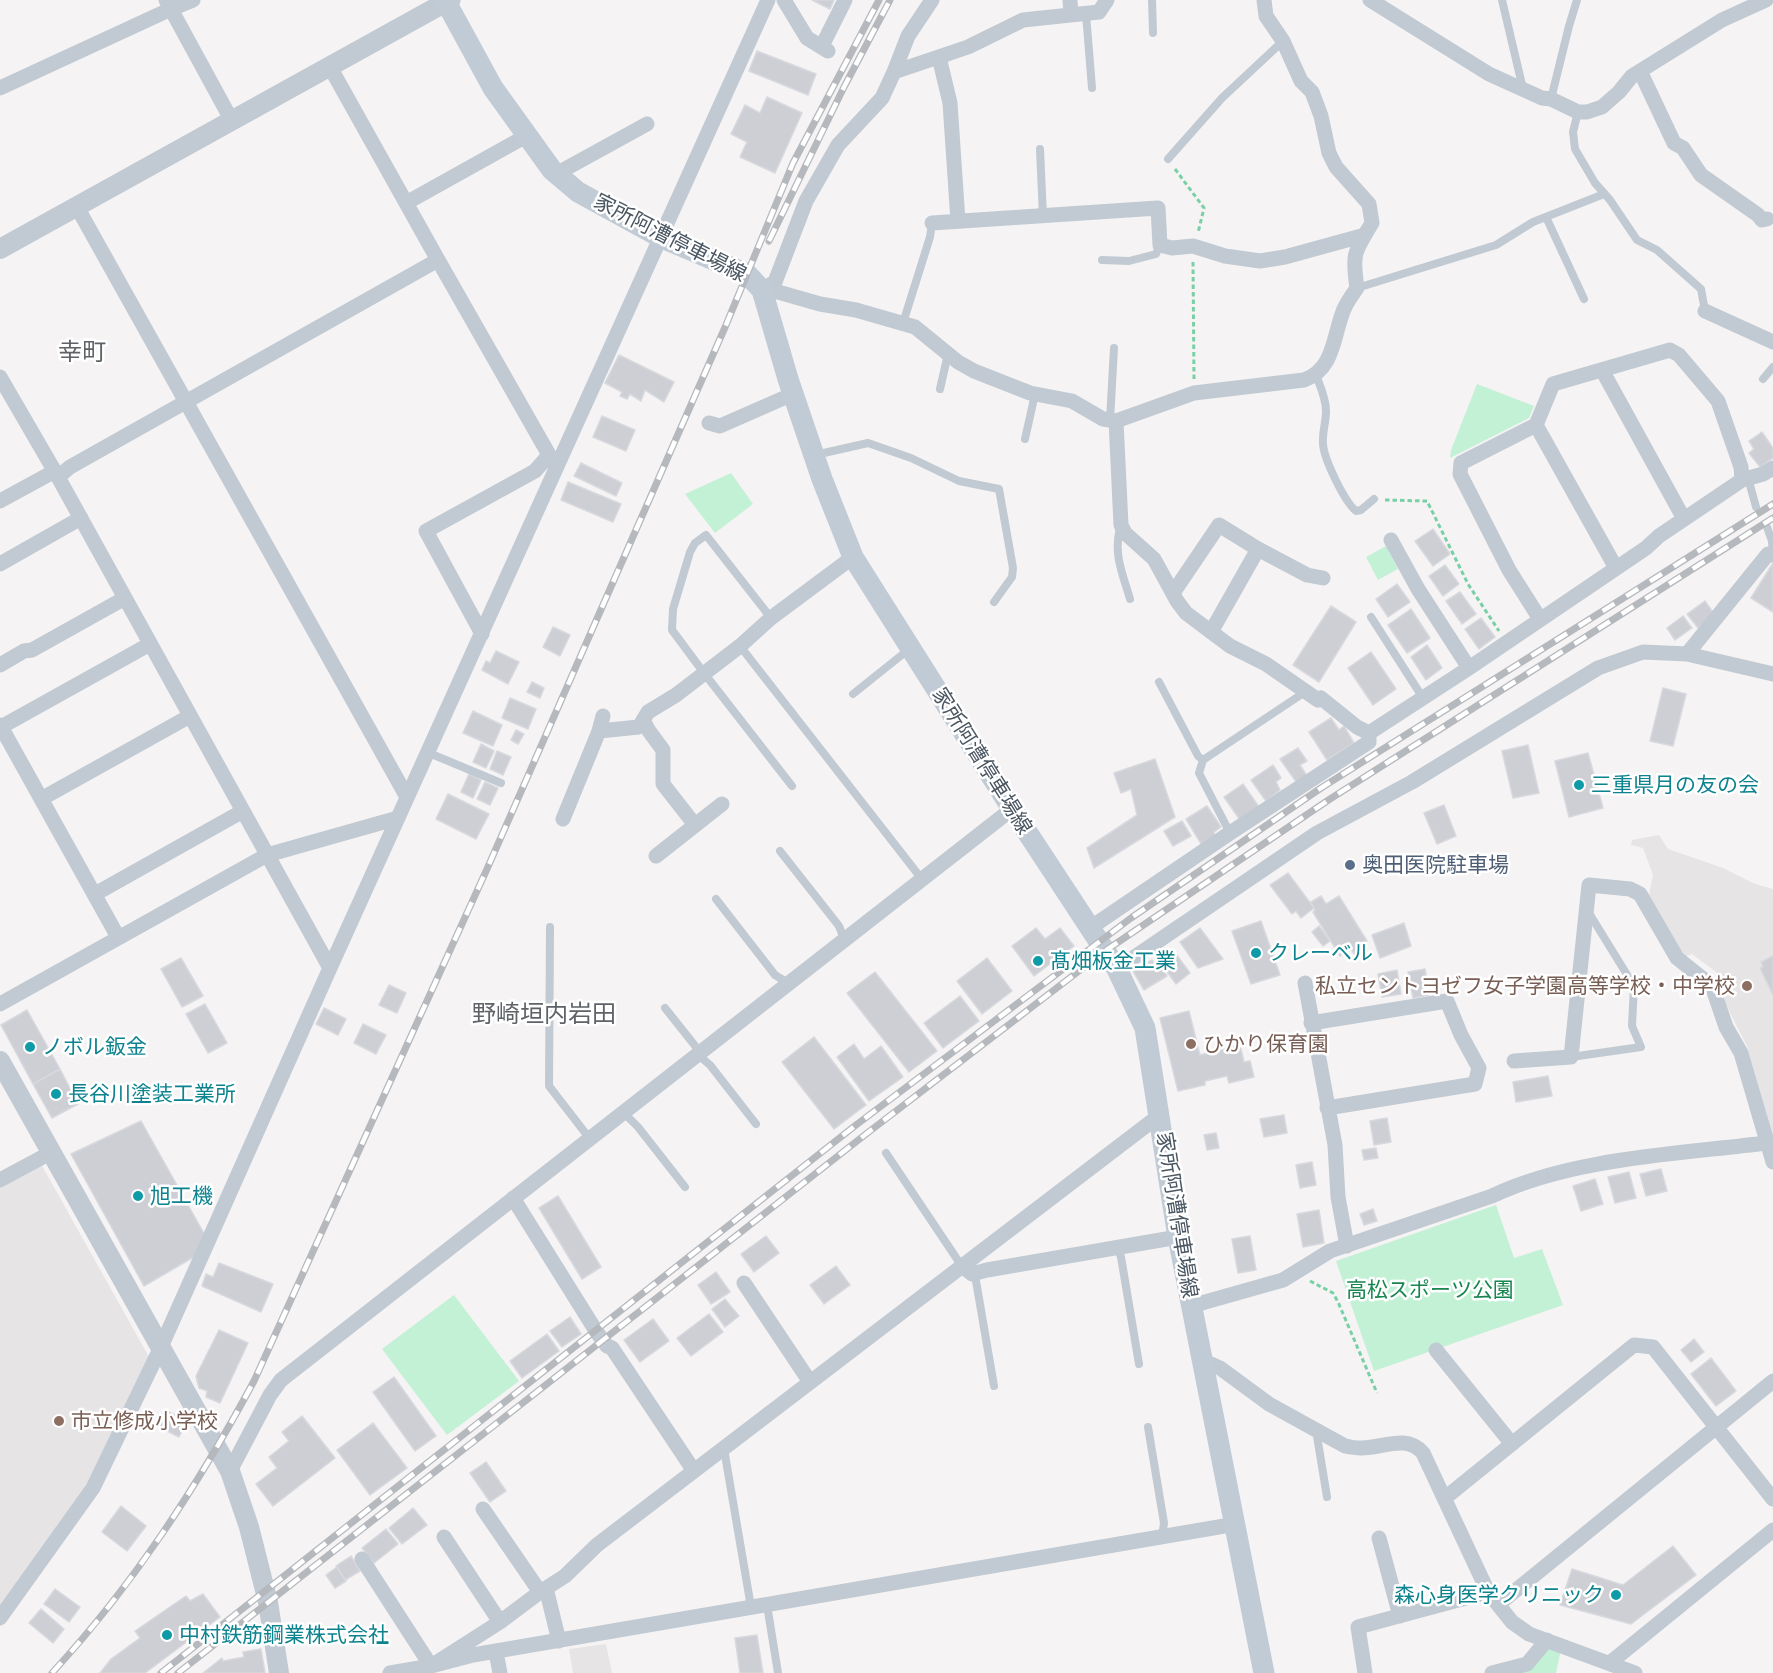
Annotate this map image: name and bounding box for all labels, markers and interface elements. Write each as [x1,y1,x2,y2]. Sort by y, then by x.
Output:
street label: 家所阿漕停車場線 [589,189,751,287]
district label: 幸町 [58,338,106,366]
street label: 家所阿漕停車場線 [927,683,1037,839]
place label: 三重県月の友の会 [1591,772,1759,798]
marker: 三重県月の友の会 [1572,778,1586,792]
place label: 奥田医院駐車場 [1362,852,1509,878]
marker: 奥田医院駐車場 [1343,858,1357,872]
place label: クレーベル [1268,940,1373,966]
marker: クレーベル [1249,946,1263,960]
place label: 髙畑板金工業 [1050,948,1176,974]
marker: 髙畑板金工業 [1031,954,1045,968]
place label: 私立セントヨゼフ女子学園高等学校・中学校 [1315,973,1735,999]
marker: 私立セントヨゼフ女子学園高等学校・中学校 [1740,979,1754,993]
district label: 野崎垣内岩田 [472,1000,616,1028]
place label: ひかり保育園 [1203,1031,1329,1057]
place label: ノボル鈑金 [42,1034,147,1060]
marker: ひかり保育園 [1184,1037,1198,1051]
marker: ノボル鈑金 [23,1040,37,1054]
place label: 長谷川塗装工業所 [68,1081,236,1107]
marker: 長谷川塗装工業所 [49,1087,63,1101]
street label: 家所阿漕停車場線 [1151,1130,1203,1300]
place label: 旭工機 [150,1183,213,1209]
marker: 旭工機 [131,1189,145,1203]
park label: 高松スポーツ公園 [1346,1277,1514,1303]
place label: 市立修成小学校 [71,1408,218,1434]
marker: 市立修成小学校 [52,1414,66,1428]
place label: 森心身医学クリニック [1394,1582,1604,1608]
marker: 森心身医学クリニック [1609,1588,1623,1602]
place label: 中村鉄筋鋼業株式会社 [179,1622,389,1648]
marker: 中村鉄筋鋼業株式会社 [160,1628,174,1642]

